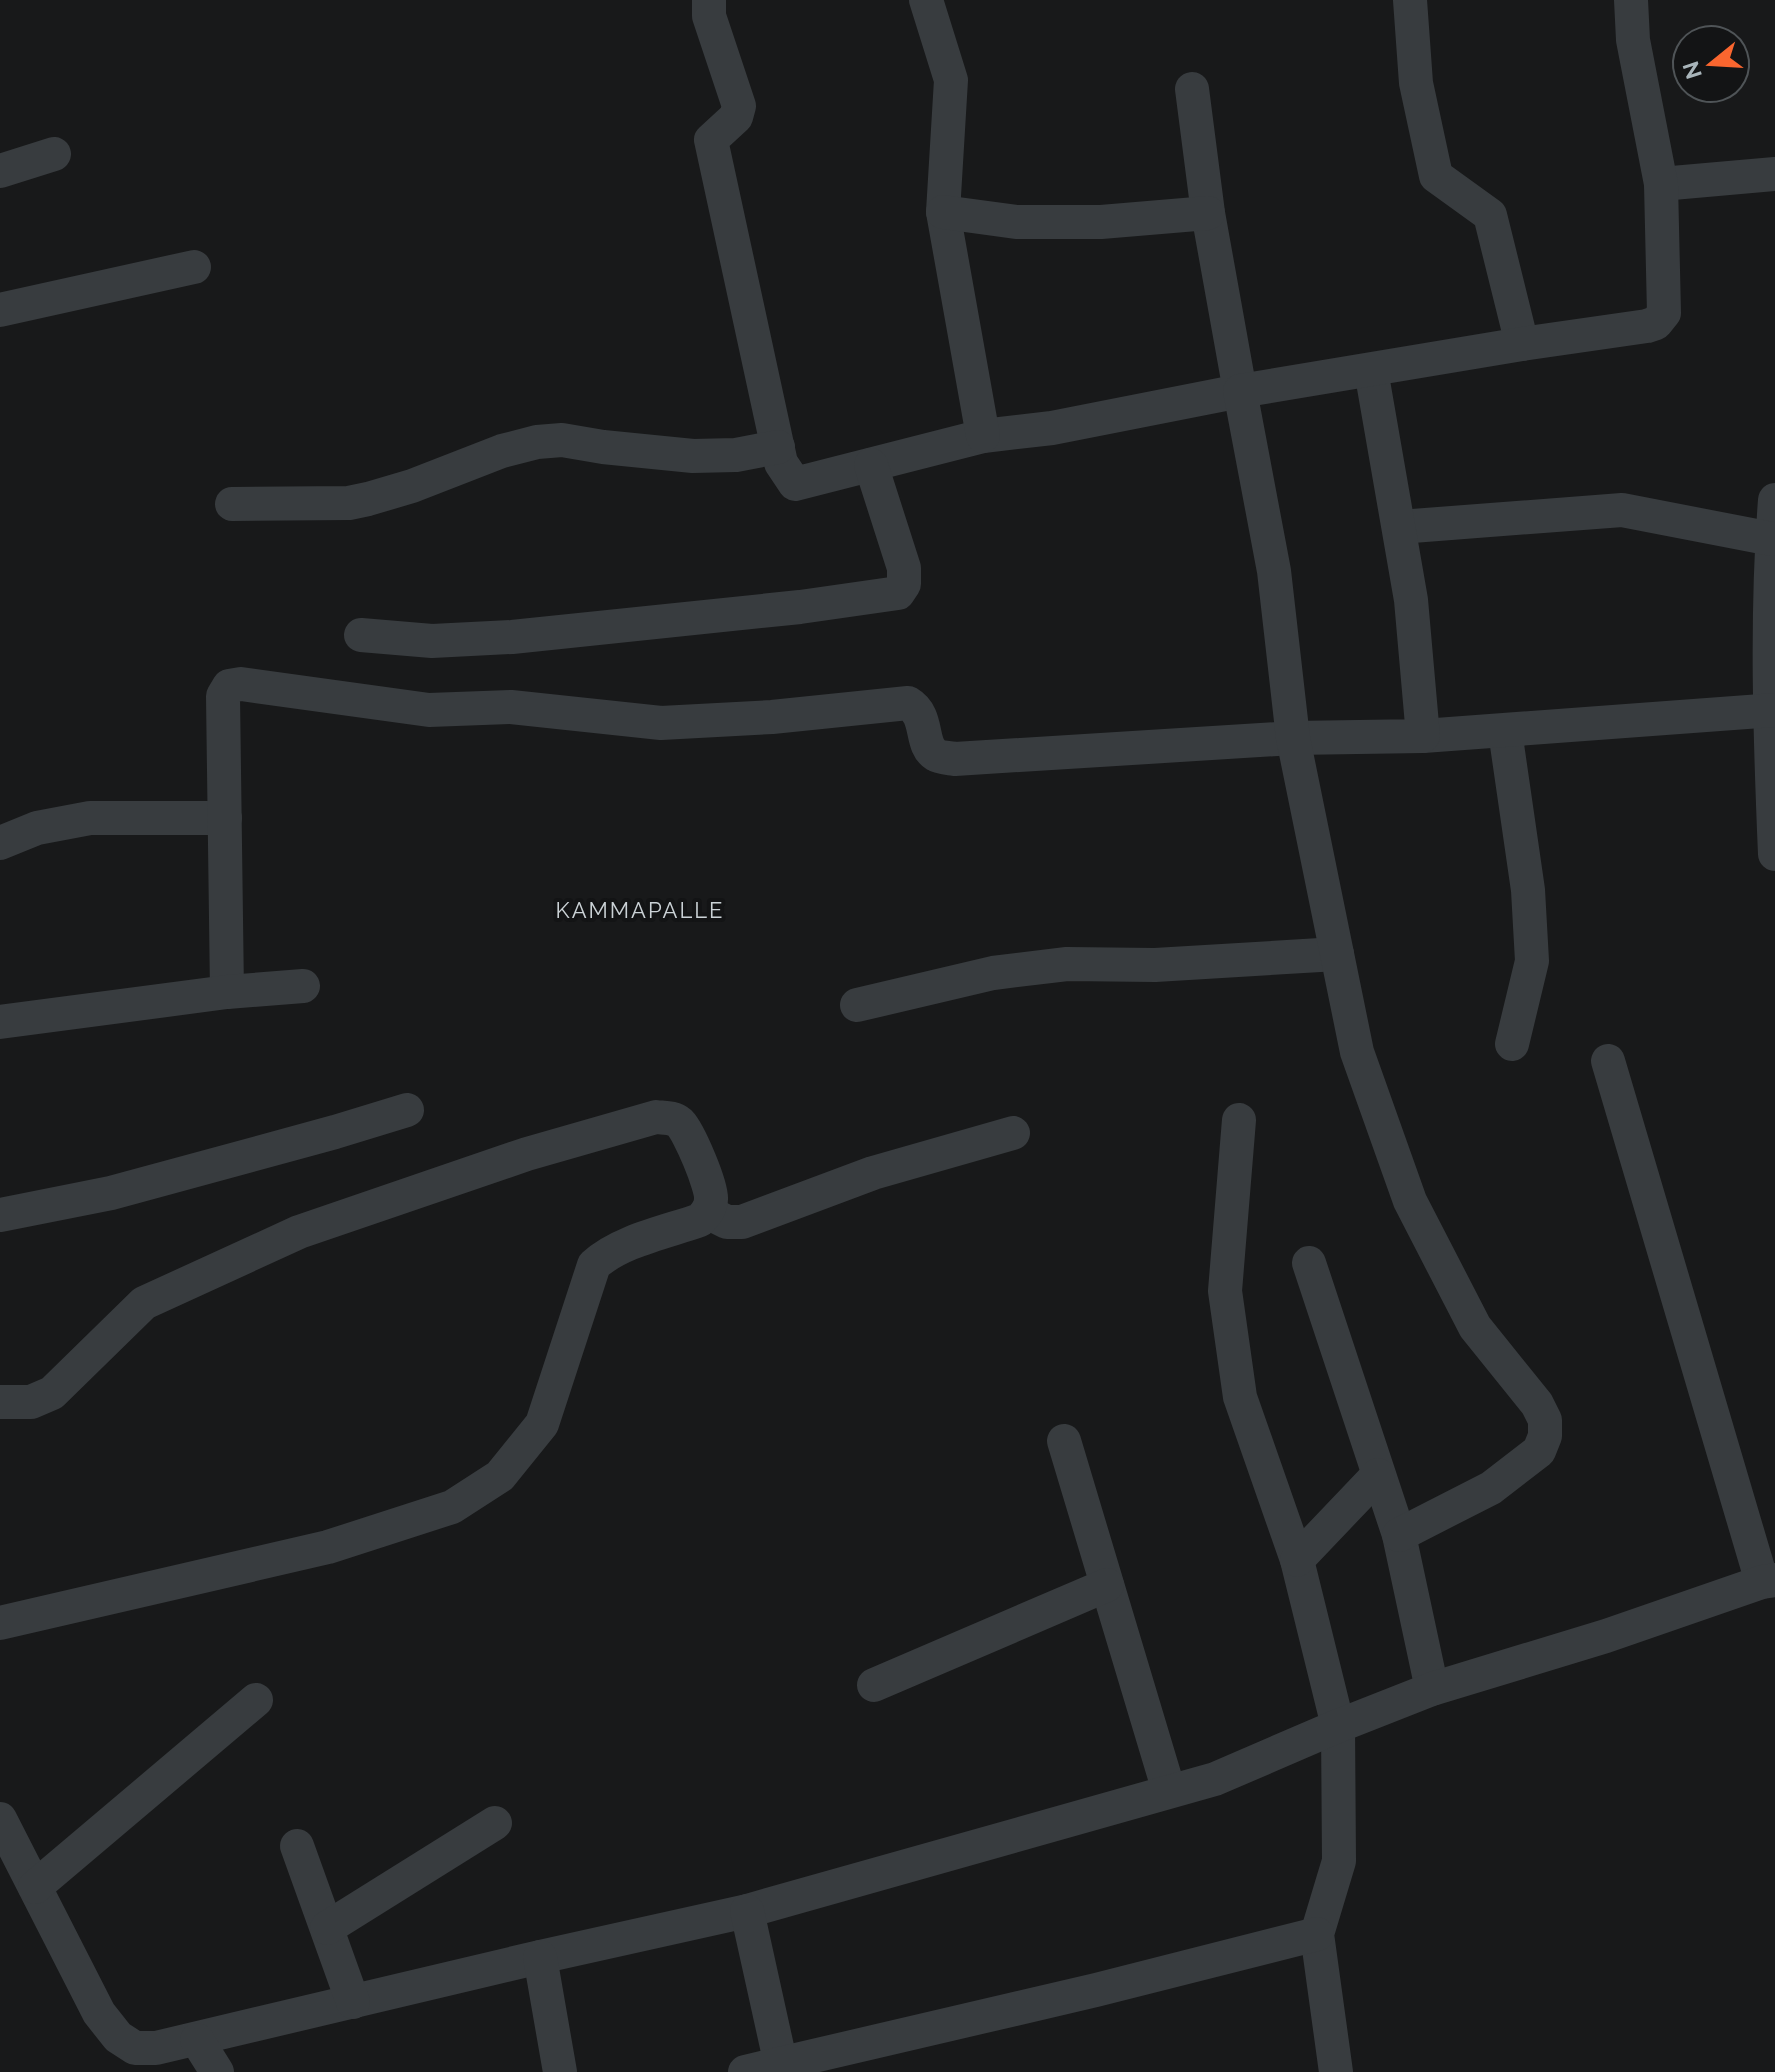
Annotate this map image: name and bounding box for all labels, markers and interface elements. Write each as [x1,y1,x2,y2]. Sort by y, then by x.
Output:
north arrow [1671,24,1751,104]
text: N [1677,58,1707,82]
district label: KAMMAPALLE [555,897,725,923]

